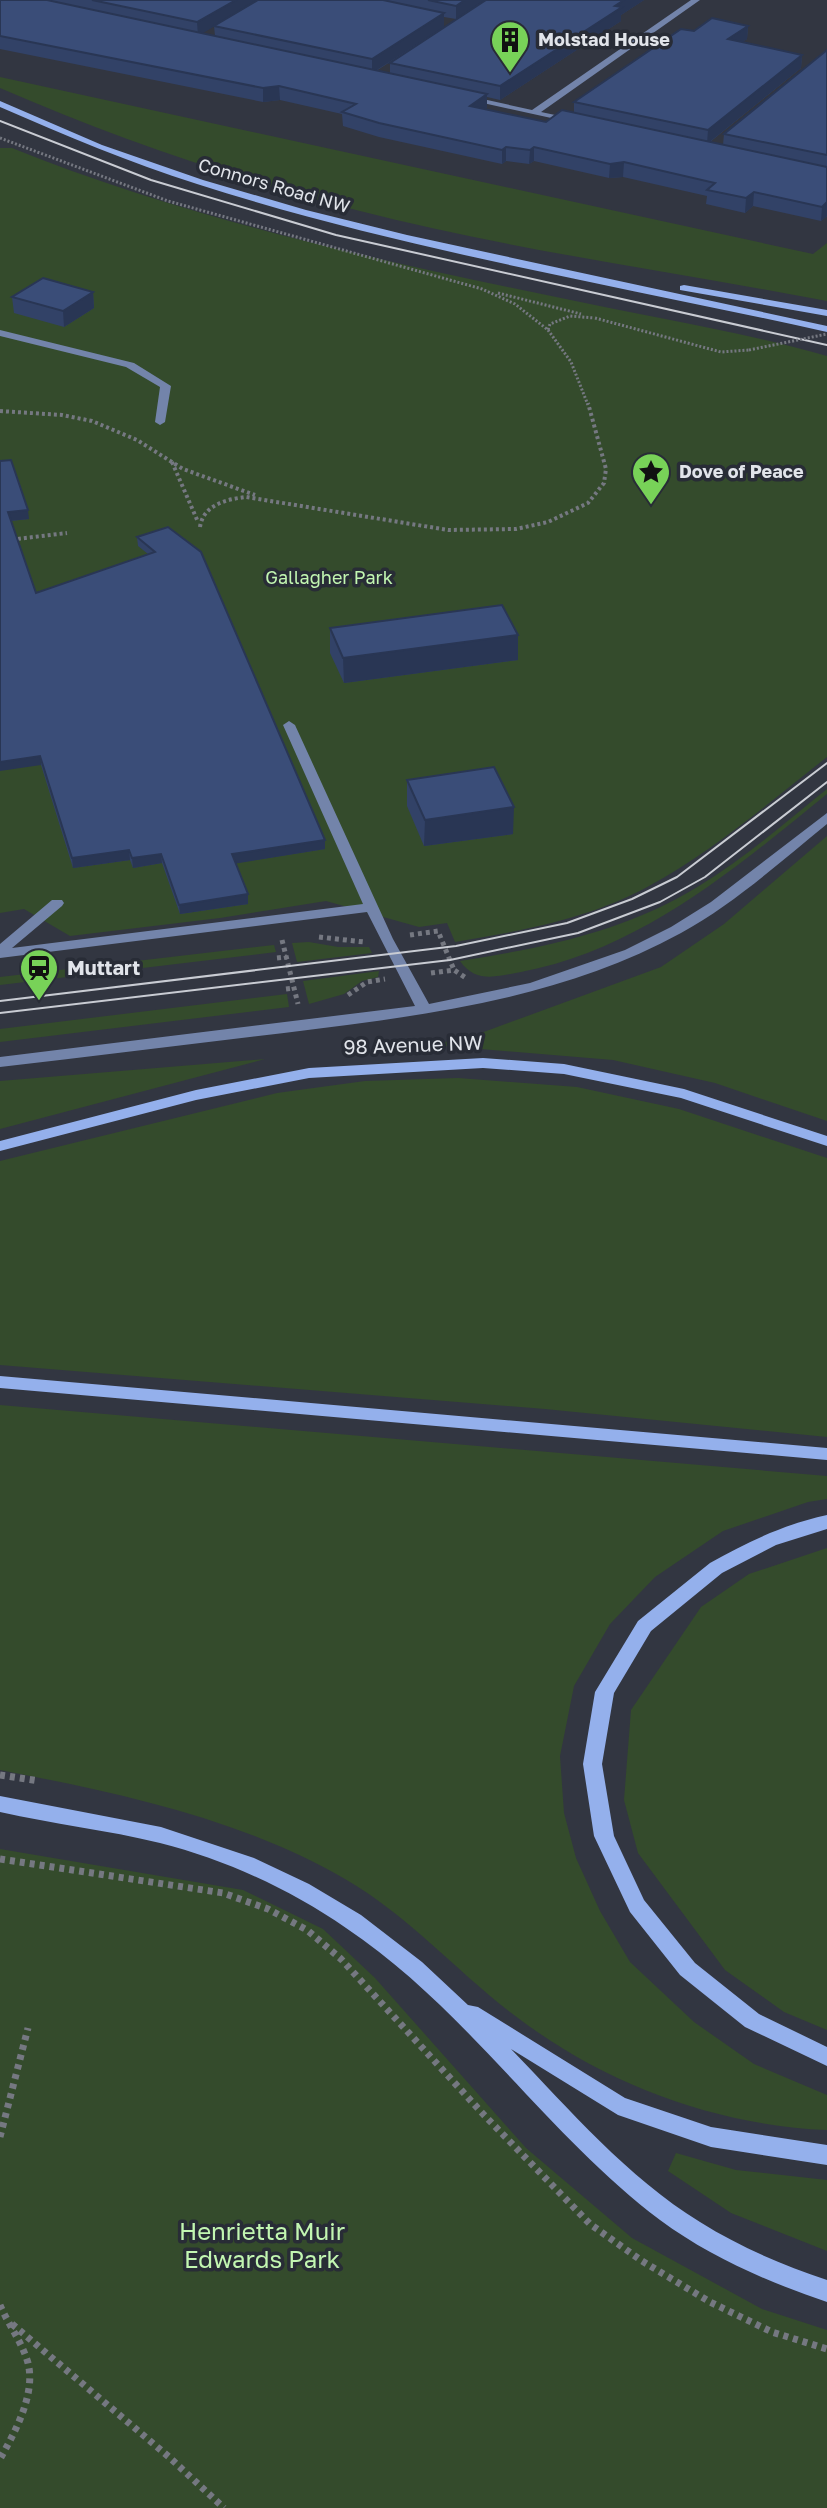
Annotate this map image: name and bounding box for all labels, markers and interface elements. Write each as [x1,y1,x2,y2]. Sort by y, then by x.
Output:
building icon: Molstad House [489,19,531,74]
place label: Molstad House [538,28,670,50]
street label: Connors Road NW [196,153,353,217]
place icon: Dove of Peace [630,451,672,506]
place label: Dove of Peace [679,460,804,482]
park label: Gallagher Park [265,566,393,588]
station icon: Muttart [18,947,60,1002]
place label: Muttart [67,955,140,979]
street label: 98 Avenue NW [343,1030,483,1058]
park label: Henrietta Muir Edwards Park [179,2216,345,2273]

